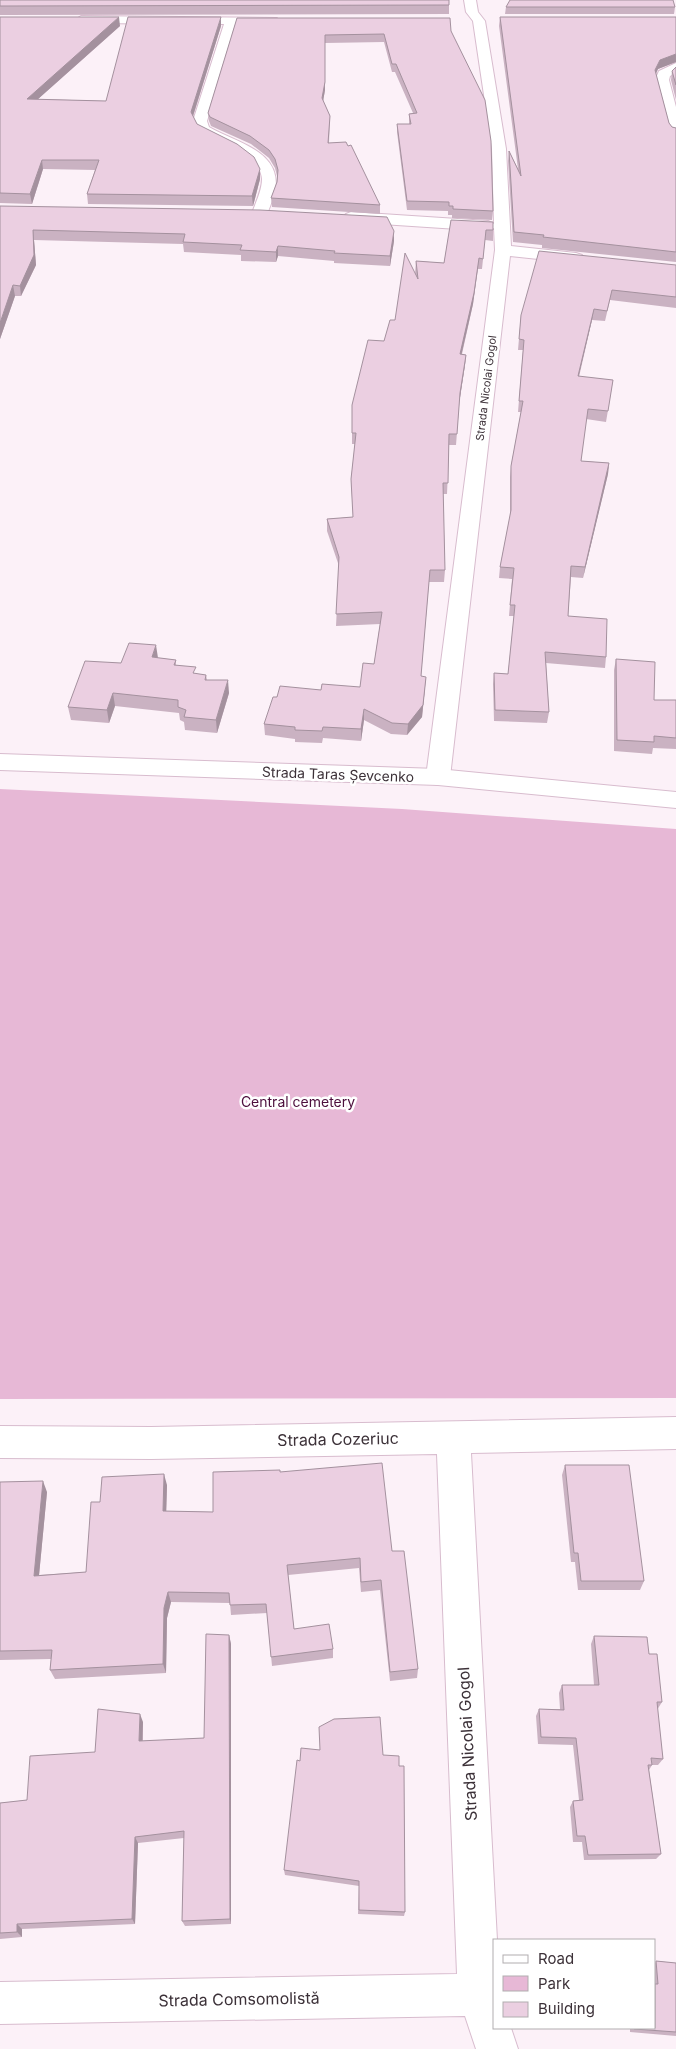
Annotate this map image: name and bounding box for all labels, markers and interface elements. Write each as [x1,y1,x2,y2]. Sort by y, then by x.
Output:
street label: Strada Nicolai Gogol [473,334,499,442]
street label: Strada Taras Șevcenko [262,763,414,786]
park label: Central cemetery [241,1093,355,1110]
street label: Strada Cozeriuc [277,1428,399,1450]
street label: Strada Nicolai Gogol [453,1666,481,1822]
legend [493,1939,656,2029]
text: Road [538,1949,574,1968]
text: Park [538,1974,571,1993]
street label: Strada Comsomolistă [158,1988,320,2010]
text: Building [538,1999,595,2018]

